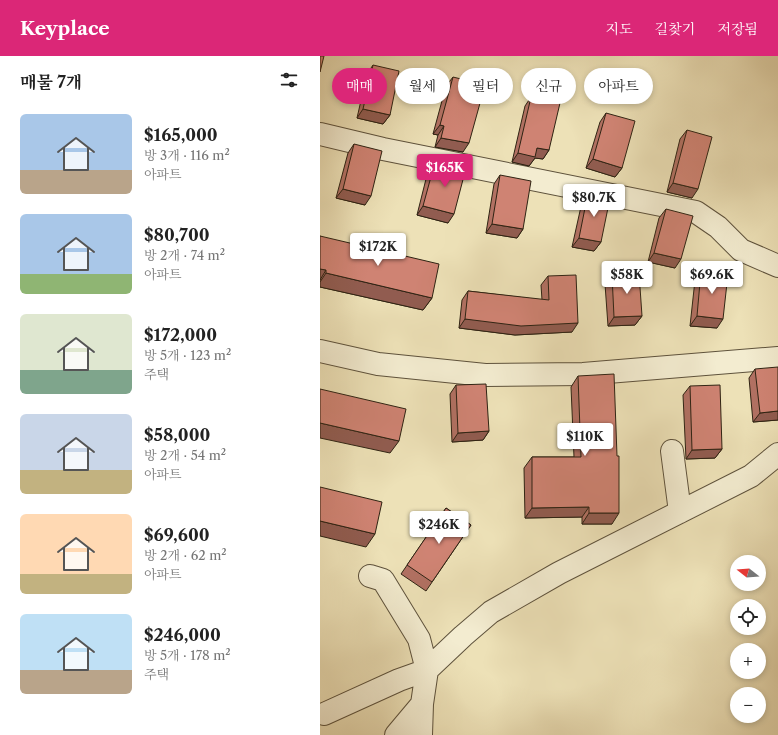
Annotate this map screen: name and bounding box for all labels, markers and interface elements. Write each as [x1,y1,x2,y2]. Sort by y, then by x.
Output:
text: Keyplace [20,17,110,40]
text: 지도 [606,20,633,38]
text: 길찾기 [655,20,695,38]
text: 저장됨 [717,20,758,38]
chip: 매매 [332,68,387,104]
chip: 월세 [395,68,450,104]
chip: 필터 [458,68,513,104]
chip: 신규 [521,68,576,104]
chip: 아파트 [584,68,653,104]
icon: filters [278,69,300,91]
text: 매물 7개 [20,72,82,92]
text: $165,000 [144,125,218,145]
icon: home [52,130,100,178]
text: 방 3개 · 116 m² [144,147,230,163]
pin: $165K [417,154,473,188]
text: $165K [426,159,464,175]
text: 아파트 [144,166,182,182]
pin: $80.7K [561,184,627,218]
text: $80.7K [572,189,616,205]
text: $80,700 [144,225,210,245]
icon: home [52,230,100,278]
pin: $172K [350,233,406,267]
text: $172K [359,238,397,254]
text: 방 2개 · 74 m² [144,247,225,263]
pin: $58K [603,261,651,295]
pin: $69.6K [679,261,745,295]
text: 아파트 [144,266,182,282]
text: $58K [611,266,643,282]
text: $69.6K [690,266,734,282]
text: $172,000 [144,325,217,345]
icon: home [52,330,100,378]
text: 방 5개 · 123 m² [144,347,231,363]
text: 주택 [144,366,169,382]
pin: $110K [557,423,613,457]
text: $58,000 [144,425,210,445]
text: $110K [566,428,604,444]
icon: home [52,430,100,478]
text: 방 2개 · 54 m² [144,447,226,463]
text: 아파트 [144,466,182,482]
pin: $246K [411,511,467,545]
text: $246K [419,516,459,532]
text: $69,600 [144,525,210,545]
icon: home [52,530,100,578]
text: 방 2개 · 62 m² [144,547,227,563]
north arrow [730,555,766,591]
map controls [730,555,766,723]
text: 아파트 [144,566,182,582]
button: locate [730,599,766,635]
text: $246,000 [144,625,221,645]
icon: home [52,630,100,678]
button: + [730,643,766,679]
text: 방 5개 · 178 m² [144,647,231,663]
text: 주택 [144,666,169,682]
button: − [730,687,766,723]

